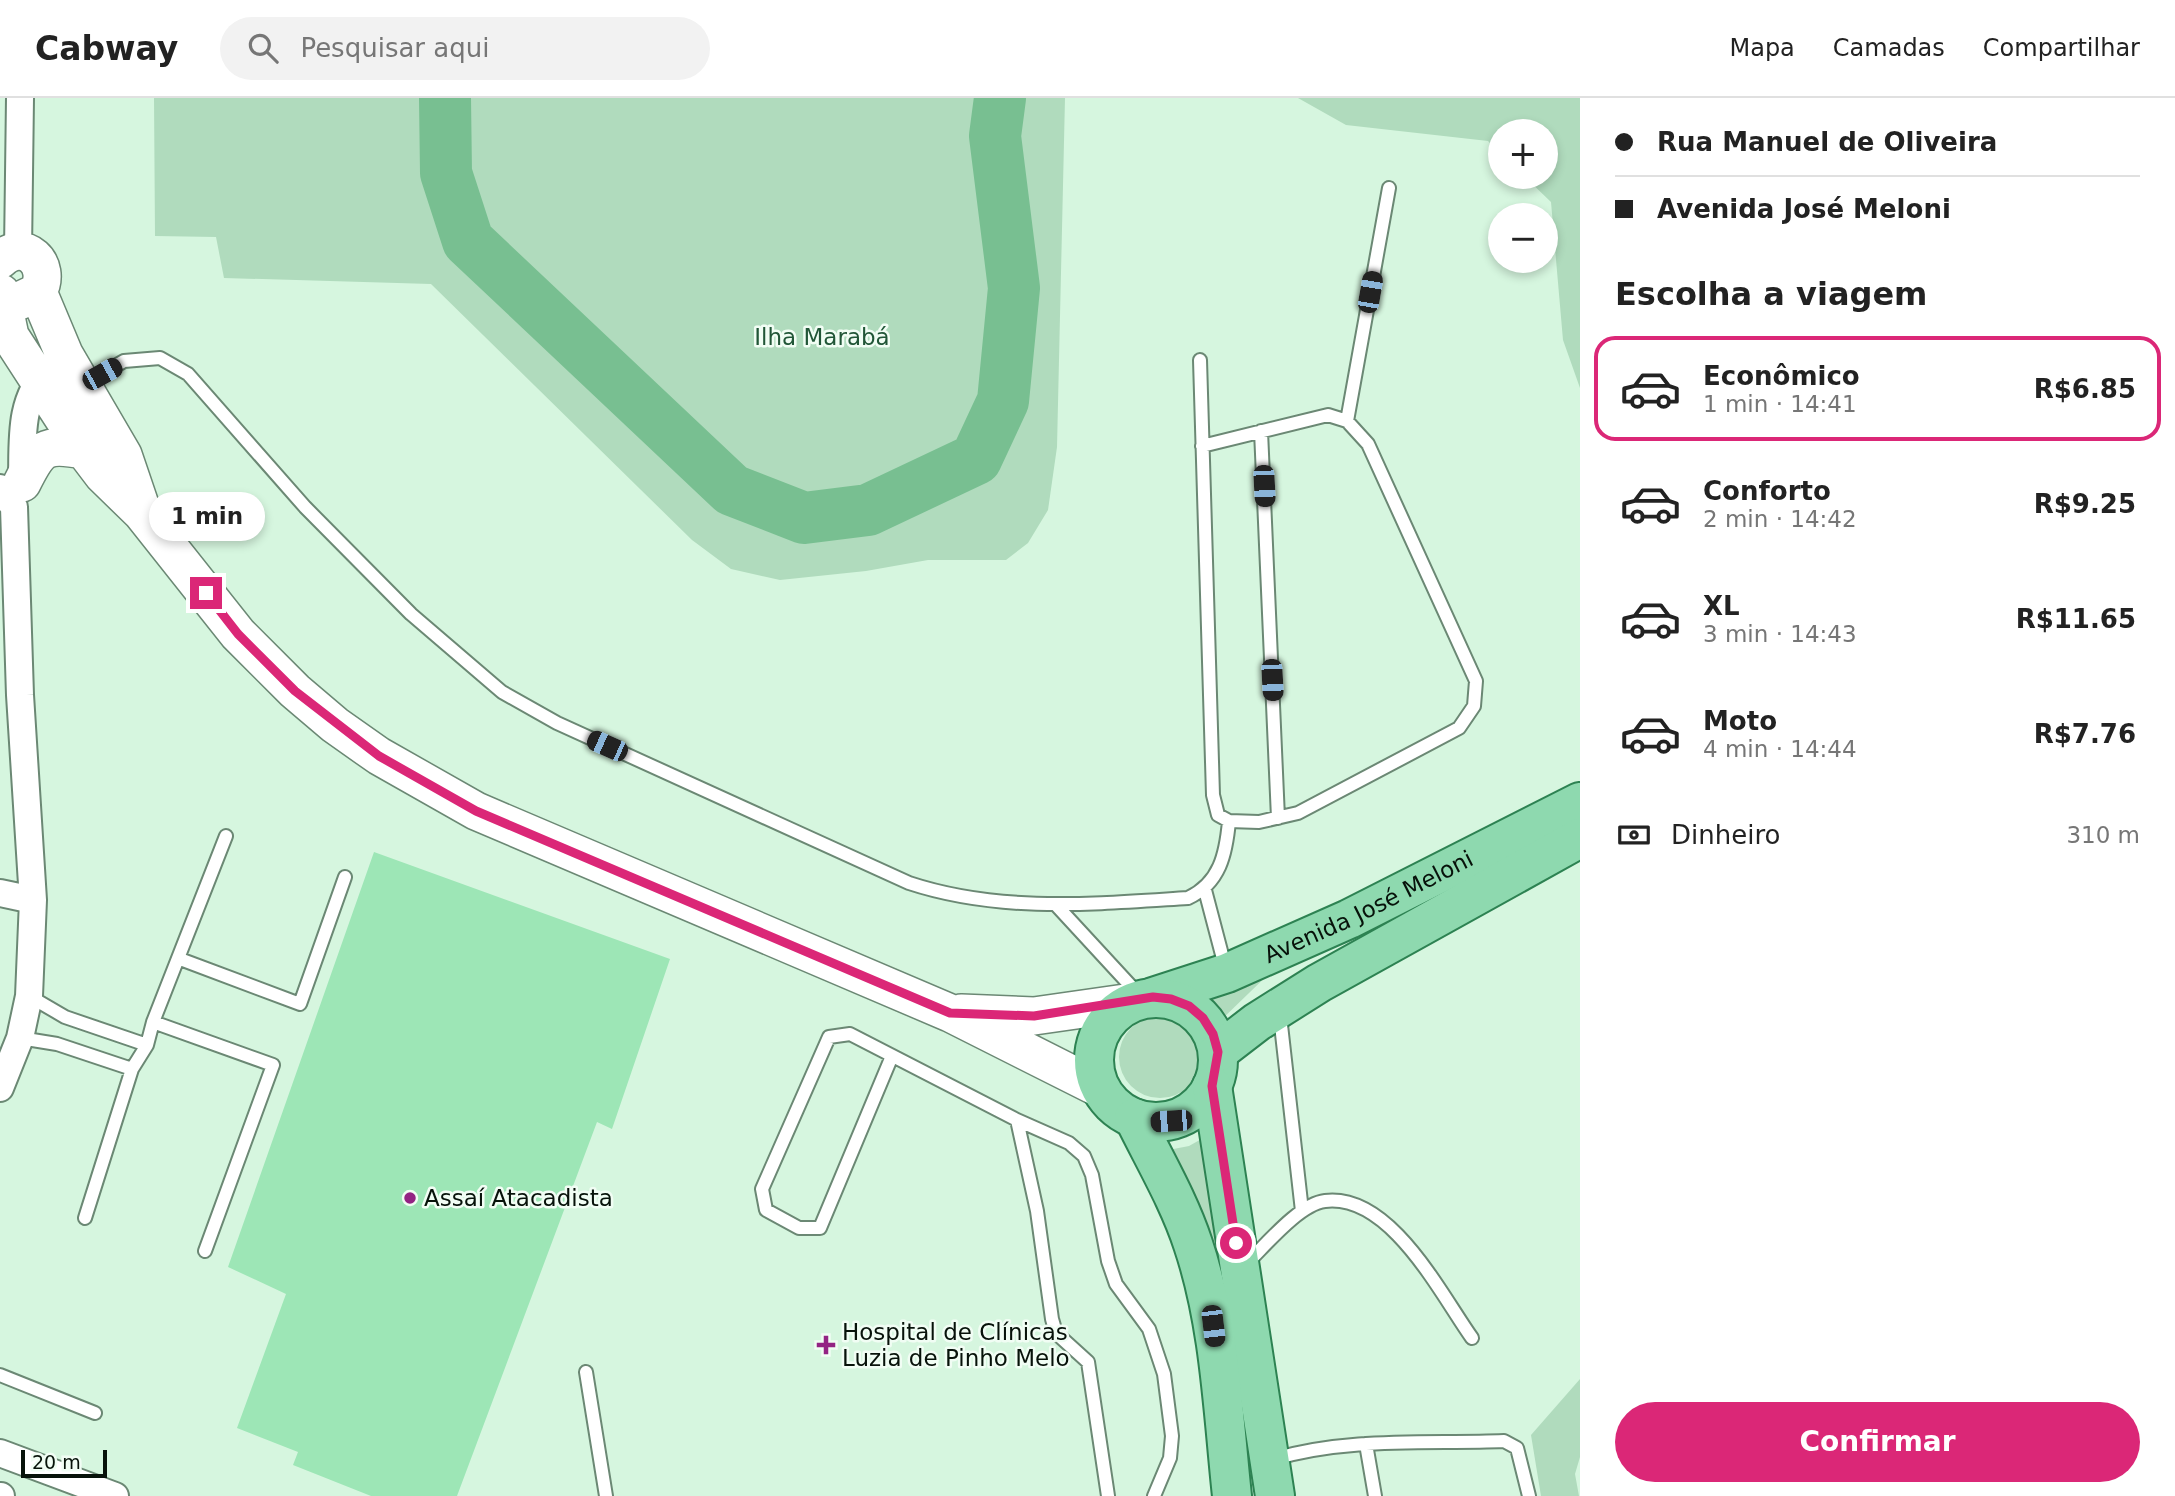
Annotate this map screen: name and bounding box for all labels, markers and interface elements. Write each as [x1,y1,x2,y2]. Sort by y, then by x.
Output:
search box [220,17,710,80]
text: Cabway [35,29,178,68]
icon: search [244,29,282,67]
text: Pesquisar aqui [300,33,489,63]
text: Mapa [1729,34,1795,62]
text: Camadas [1833,34,1945,62]
text: Compartilhar [1983,34,2140,62]
map controls [1488,119,1558,273]
button: + [1488,119,1558,189]
text: Rua Manuel de Oliveira [1657,127,1997,157]
text: Avenida José Meloni [1657,194,1951,224]
button: − [1488,203,1558,273]
car [1357,269,1384,315]
text: Escolha a viagem [1615,275,1927,313]
park label: Ilha Marabá [754,324,890,350]
car [79,355,126,393]
icon: car [1619,357,1682,420]
text: Econômico [1703,361,1860,391]
text: R$6.85 [2034,374,2136,404]
text: 1 min · 14:41 [1703,391,1857,417]
car [1253,464,1276,508]
icon: car [1619,472,1682,535]
text: Conforto [1703,476,1831,506]
text: R$9.25 [2034,489,2136,519]
callout: 1 min [148,491,264,540]
text: 1 min [171,503,243,529]
text: 2 min · 14:42 [1703,506,1857,532]
route end [190,577,222,609]
icon: car [1619,587,1682,650]
text: XL [1703,591,1740,621]
text: R$11.65 [2016,604,2136,634]
text: 3 min · 14:43 [1703,621,1857,647]
car [1261,658,1284,702]
icon: car [1619,702,1682,765]
text: Moto [1703,706,1777,736]
text: R$7.76 [2034,719,2136,749]
car [584,728,631,764]
text: 4 min · 14:44 [1703,736,1857,762]
icon: cash [1615,816,1653,854]
text: Dinheiro [1671,820,1780,850]
text: 310 m [2066,822,2140,848]
street label: Avenida José Meloni [1260,845,1477,968]
car [1150,1109,1193,1133]
place label: Assaí Atacadista [424,1185,613,1211]
marker: Assaí Atacadista [402,1190,418,1206]
route start [1220,1227,1252,1259]
car [1201,1304,1226,1348]
place label: Hospital de Clínicas Luzia de Pinho Melo [842,1319,1070,1371]
marker: Hospital de Clínicas Luzia de Pinho Melo [816,1335,836,1355]
button: Confirmar [1615,1402,2140,1482]
scale bar [21,1447,107,1479]
text: 20 m [32,1451,81,1473]

